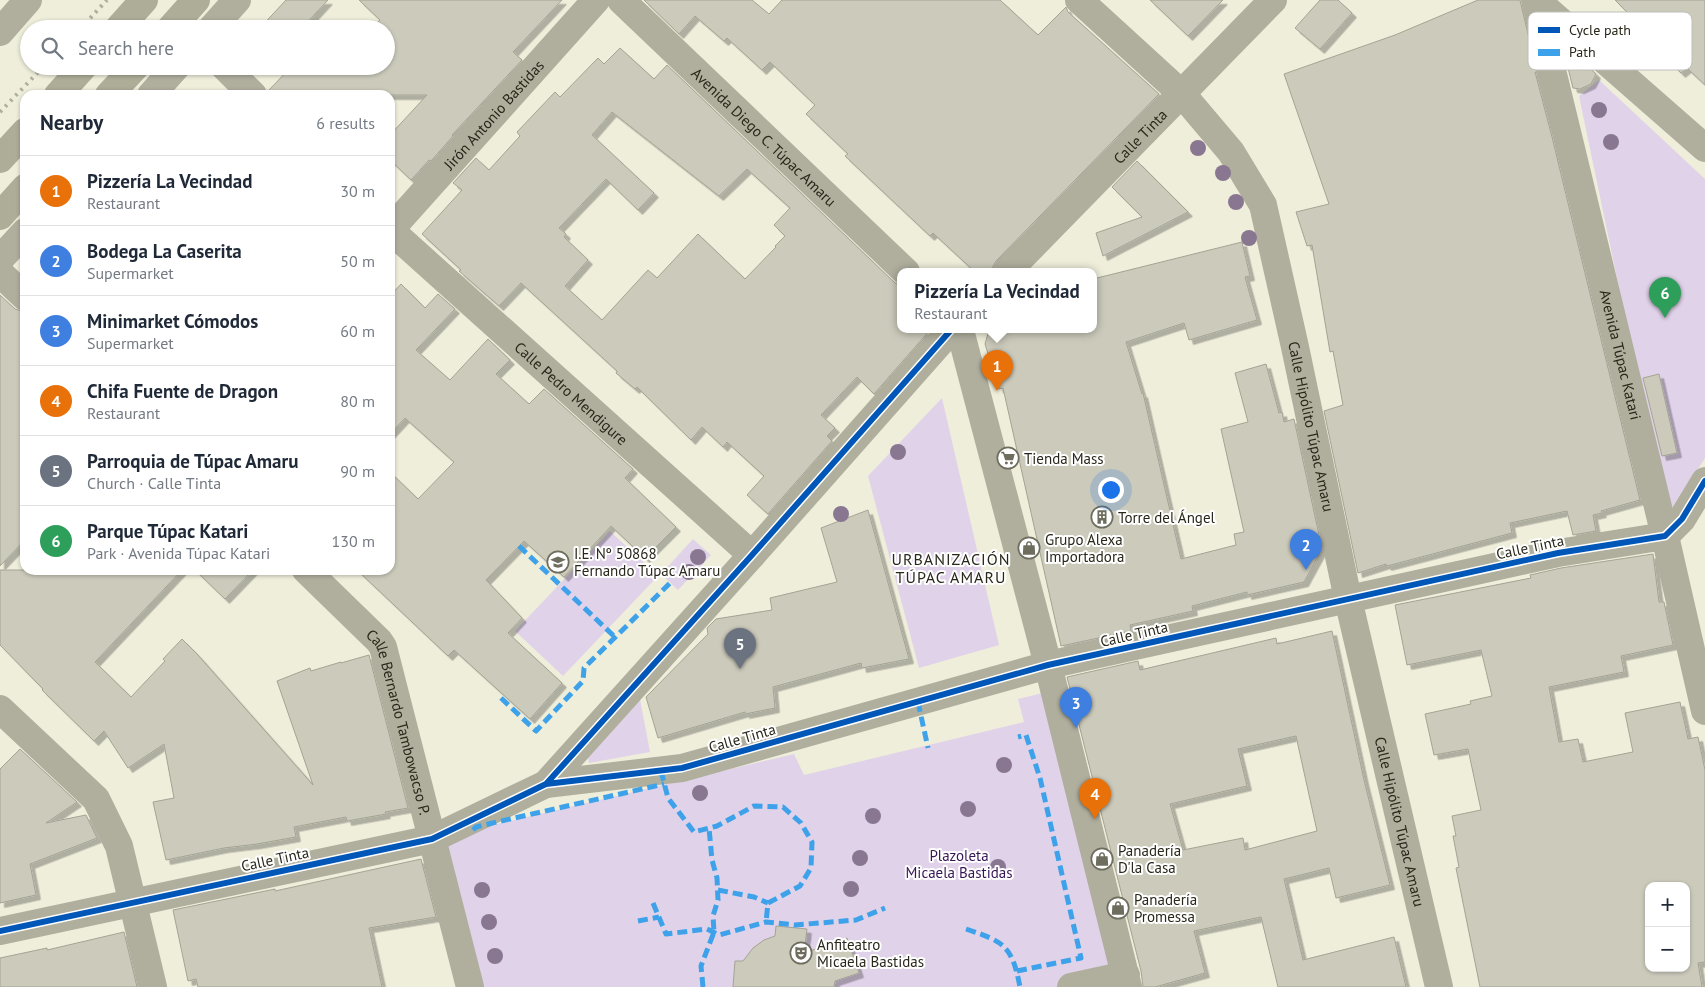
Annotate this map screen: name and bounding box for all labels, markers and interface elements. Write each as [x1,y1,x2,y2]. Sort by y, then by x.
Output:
legend [1528,12,1692,70]
search box [20,20,395,75]
text: Cycle path [1569,21,1631,39]
icon: search [38,34,66,62]
text: Search here [78,36,174,60]
text: Path [1569,43,1596,61]
street label: Jirón Antonio Bastidas [439,56,548,174]
street label: Avenida Diego C. Túpac Amaru [688,63,841,210]
street label: Calle Tinta [1109,105,1171,167]
text: Nearby [40,109,103,136]
text: 6 results [316,113,375,133]
text: Pizzería La Vecindad [87,169,253,193]
text: 1 [51,181,61,201]
text: 30 m [340,181,375,201]
text: Restaurant [87,193,160,213]
text: Bodega La Caserita [87,239,242,263]
text: 2 [51,251,61,271]
text: 50 m [340,251,375,271]
text: Supermarket [87,263,174,283]
popup [897,268,1097,333]
pin: 6 [1649,277,1681,318]
text: Pizzería La Vecindad [914,279,1080,303]
street label: Avenida Túpac Katari [1596,288,1646,422]
text: Restaurant [914,303,987,323]
text: Minimarket Cómodos [87,309,258,333]
text: 3 [51,321,61,341]
text: 60 m [340,321,375,341]
text: Supermarket [87,333,174,353]
street label: Calle Pedro Mendigure [511,337,632,449]
street label: Calle Hipólito Túpac Amaru [1284,339,1339,513]
pin: 1 [981,350,1013,391]
text: Chifa Fuente de Dragon [87,379,278,403]
text: 4 [51,391,61,411]
text: 80 m [340,391,375,411]
text: Restaurant [87,403,160,423]
supermarket icon: Tienda Mass [996,446,1020,470]
text: Parroquia de Túpac Amaru [87,449,298,473]
place label: Tienda Mass [1024,449,1104,468]
text: 5 [51,461,61,481]
text: 90 m [340,461,375,481]
text: Church · Calle Tinta [87,473,221,493]
your location [1098,477,1124,503]
building icon: Torre del Ángel [1090,505,1114,529]
place label: Torre del Ángel [1118,508,1216,527]
text: Parque Túpac Katari [87,519,248,543]
pin: 2 [1290,529,1322,570]
place label: Grupo Alexa Importadora [1045,530,1124,566]
text: 6 [51,531,61,551]
text: 130 m [332,531,375,551]
street label: Calle Tinta [1494,531,1566,563]
shop icon: Grupo Alexa Importadora [1017,536,1041,560]
text: Park · Avenida Túpac Katari [87,543,270,563]
place label: I.E. Nº 50868 Fernando Túpac Amaru [574,544,720,580]
district label: URBANIZACIÓN TÚPAC AMARU [892,549,1010,587]
school or university icon: I.E. Nº 50868 Fernando Túpac Amaru [546,550,570,574]
street label: Calle Tinta [1098,617,1170,651]
street label: Calle Bernardo Tambowacso P. [363,625,435,817]
pin: 5 [724,628,756,669]
pin: 3 [1060,687,1092,728]
street label: Calle Tinta [706,719,778,757]
street label: Calle Hipólito Túpac Amaru [1371,735,1429,908]
pin: 4 [1079,778,1111,819]
place label: Panadería D'la Casa [1118,841,1181,877]
street label: Calle Tinta [239,843,311,875]
park label: Plazoleta Micaela Bastidas [906,846,1012,882]
shop icon: Panadería D'la Casa [1090,847,1114,871]
map controls [1645,882,1690,972]
button: + [1645,882,1690,927]
place label: Panadería Promessa [1134,890,1197,926]
shop icon: Panadería Promessa [1106,896,1130,920]
button: − [1645,927,1690,972]
place label: Anfiteatro Micaela Bastidas [817,935,924,971]
theatre icon: Anfiteatro Micaela Bastidas [789,941,813,965]

